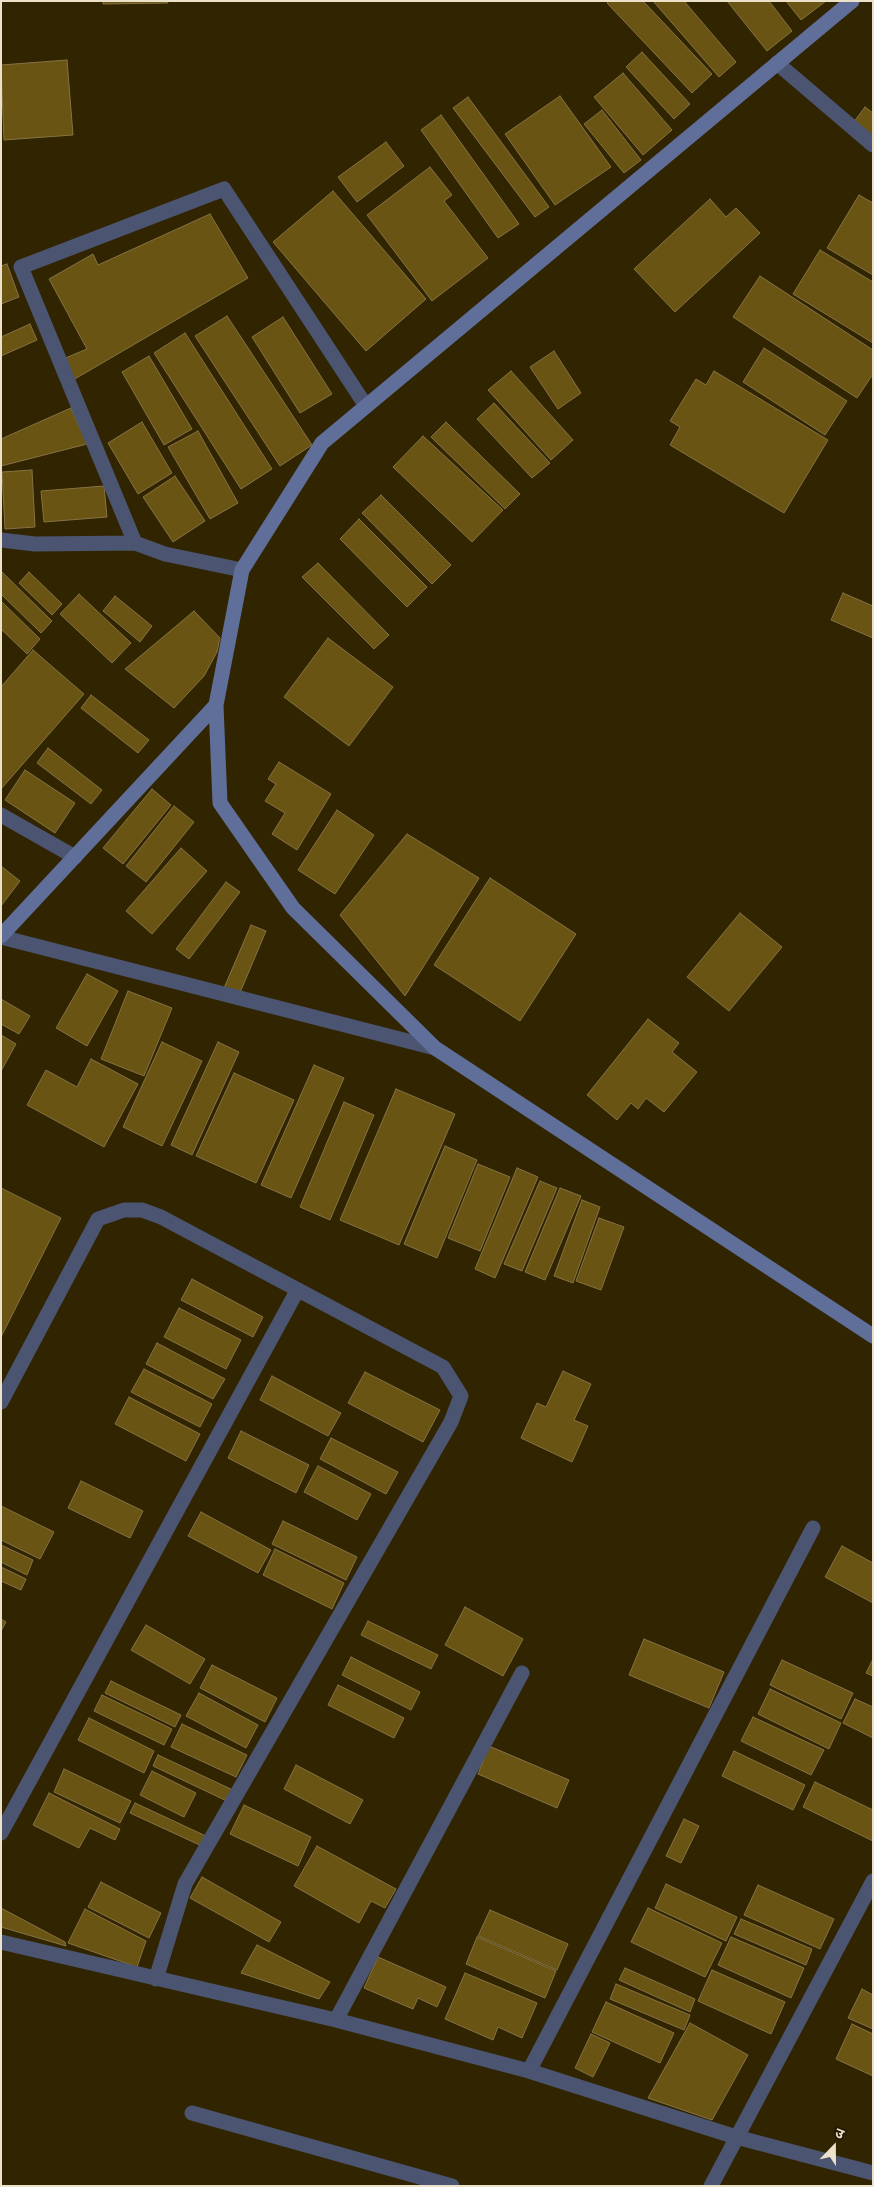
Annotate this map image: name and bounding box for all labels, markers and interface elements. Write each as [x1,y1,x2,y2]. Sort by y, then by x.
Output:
north arrow [809,2122,859,2172]
text: उ [832,2123,847,2143]

